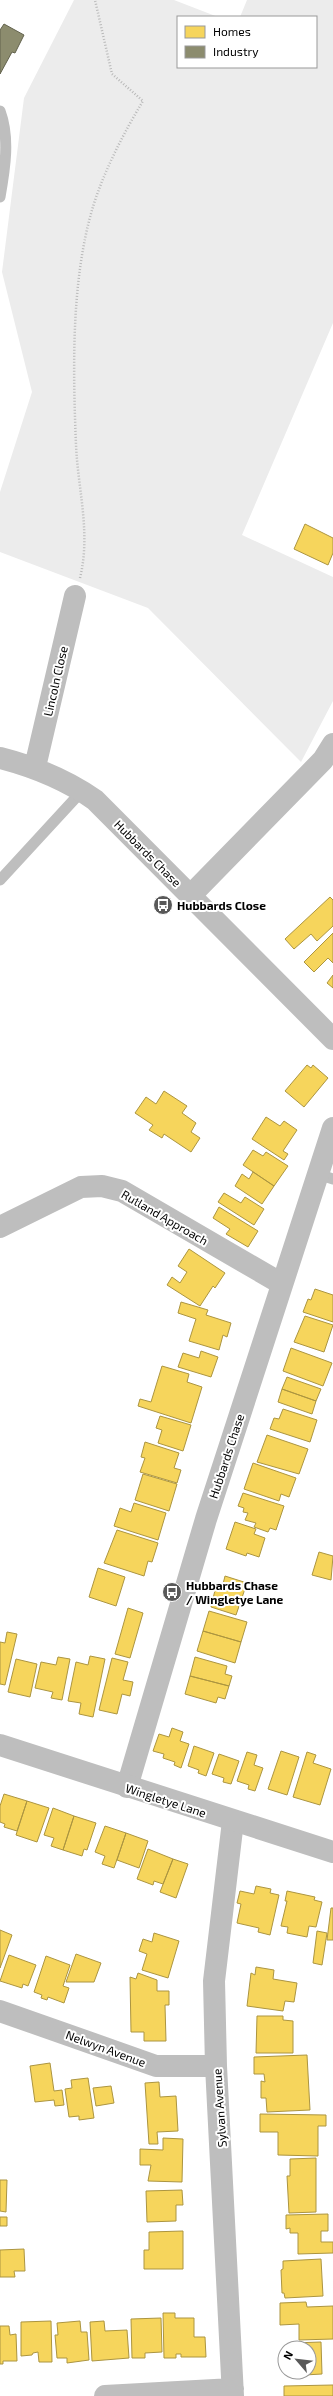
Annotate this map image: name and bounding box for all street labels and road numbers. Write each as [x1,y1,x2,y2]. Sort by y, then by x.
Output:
street label: Lincoln Close [40,645,70,717]
street label: Hubbards Chase [112,817,184,889]
street label: Rutland Approach [119,1187,211,1247]
street label: Hubbards Chase [206,1412,246,1500]
street label: Wingletye Lane [124,1780,208,1820]
street label: Nelwyn Avenue [64,2027,148,2069]
street label: Sylvan Avenue [209,2068,229,2148]

